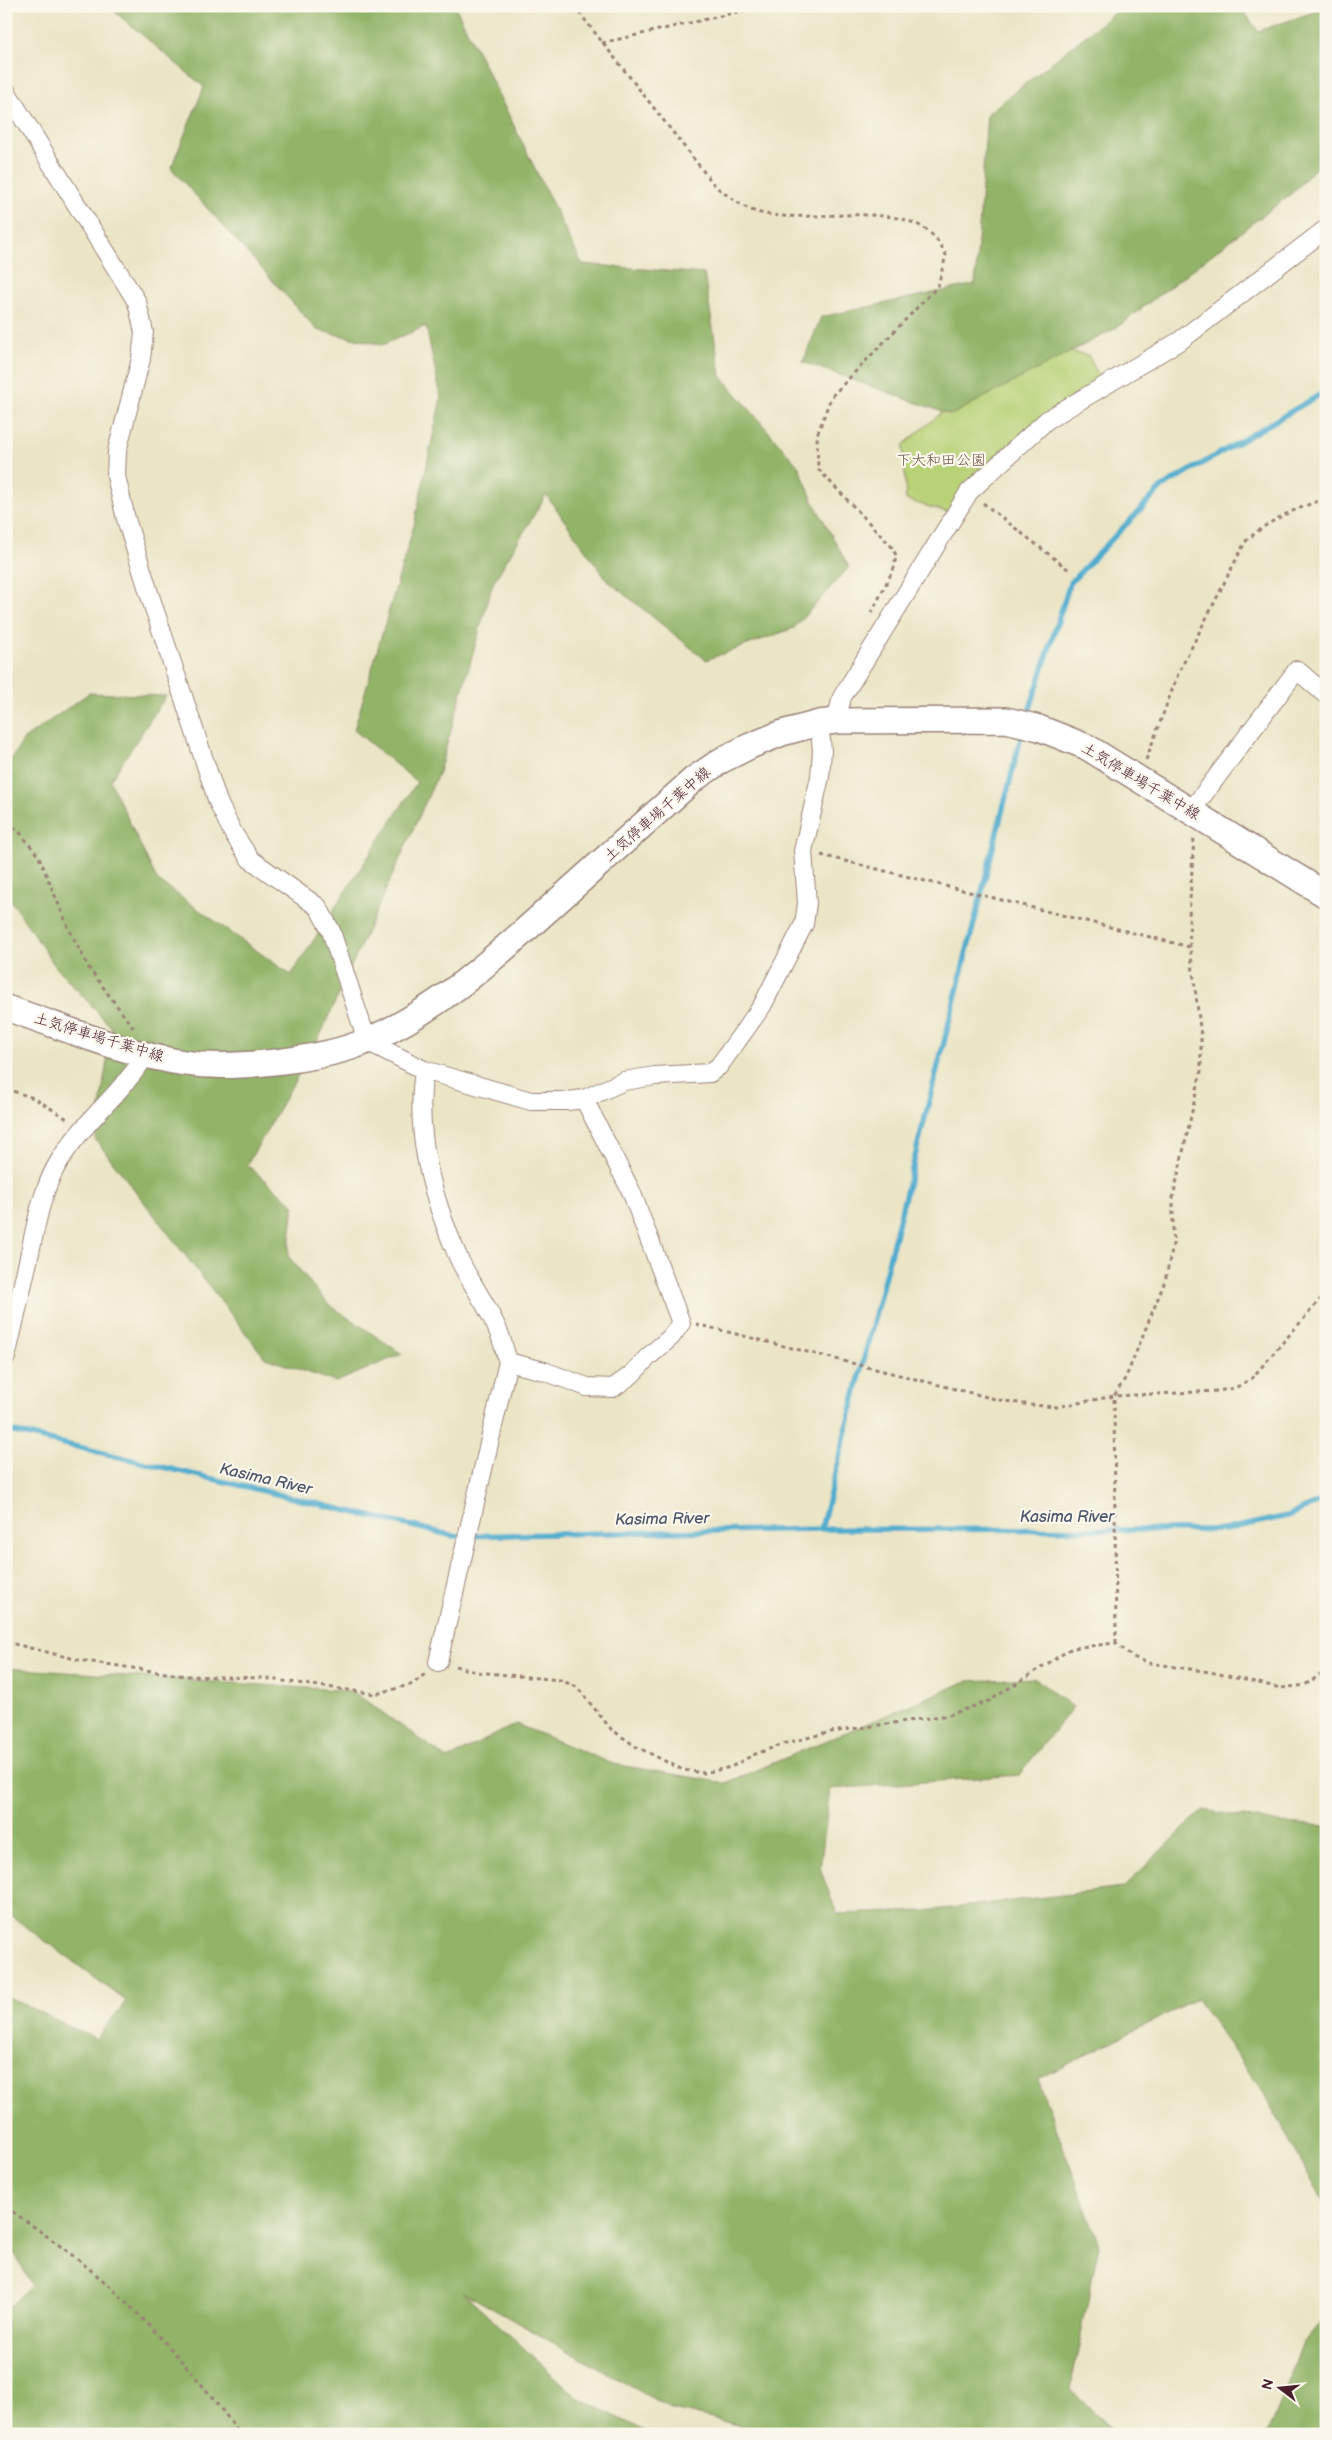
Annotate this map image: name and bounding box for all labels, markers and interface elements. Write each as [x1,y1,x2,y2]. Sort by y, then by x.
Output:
park label: 下大和田公園 [896,451,986,470]
street label: 土気停車場千葉中線 [1078,739,1204,824]
street label: 土気停車場千葉中線 [600,763,715,866]
street label: 土気停車場千葉中線 [32,1009,166,1066]
water label: Kasima River [218,1460,315,1500]
water label: Kasima River [1020,1508,1115,1527]
water label: Kasima River [615,1509,711,1530]
north arrow [1254,2362,1304,2412]
text: N [1258,2377,1278,2392]

